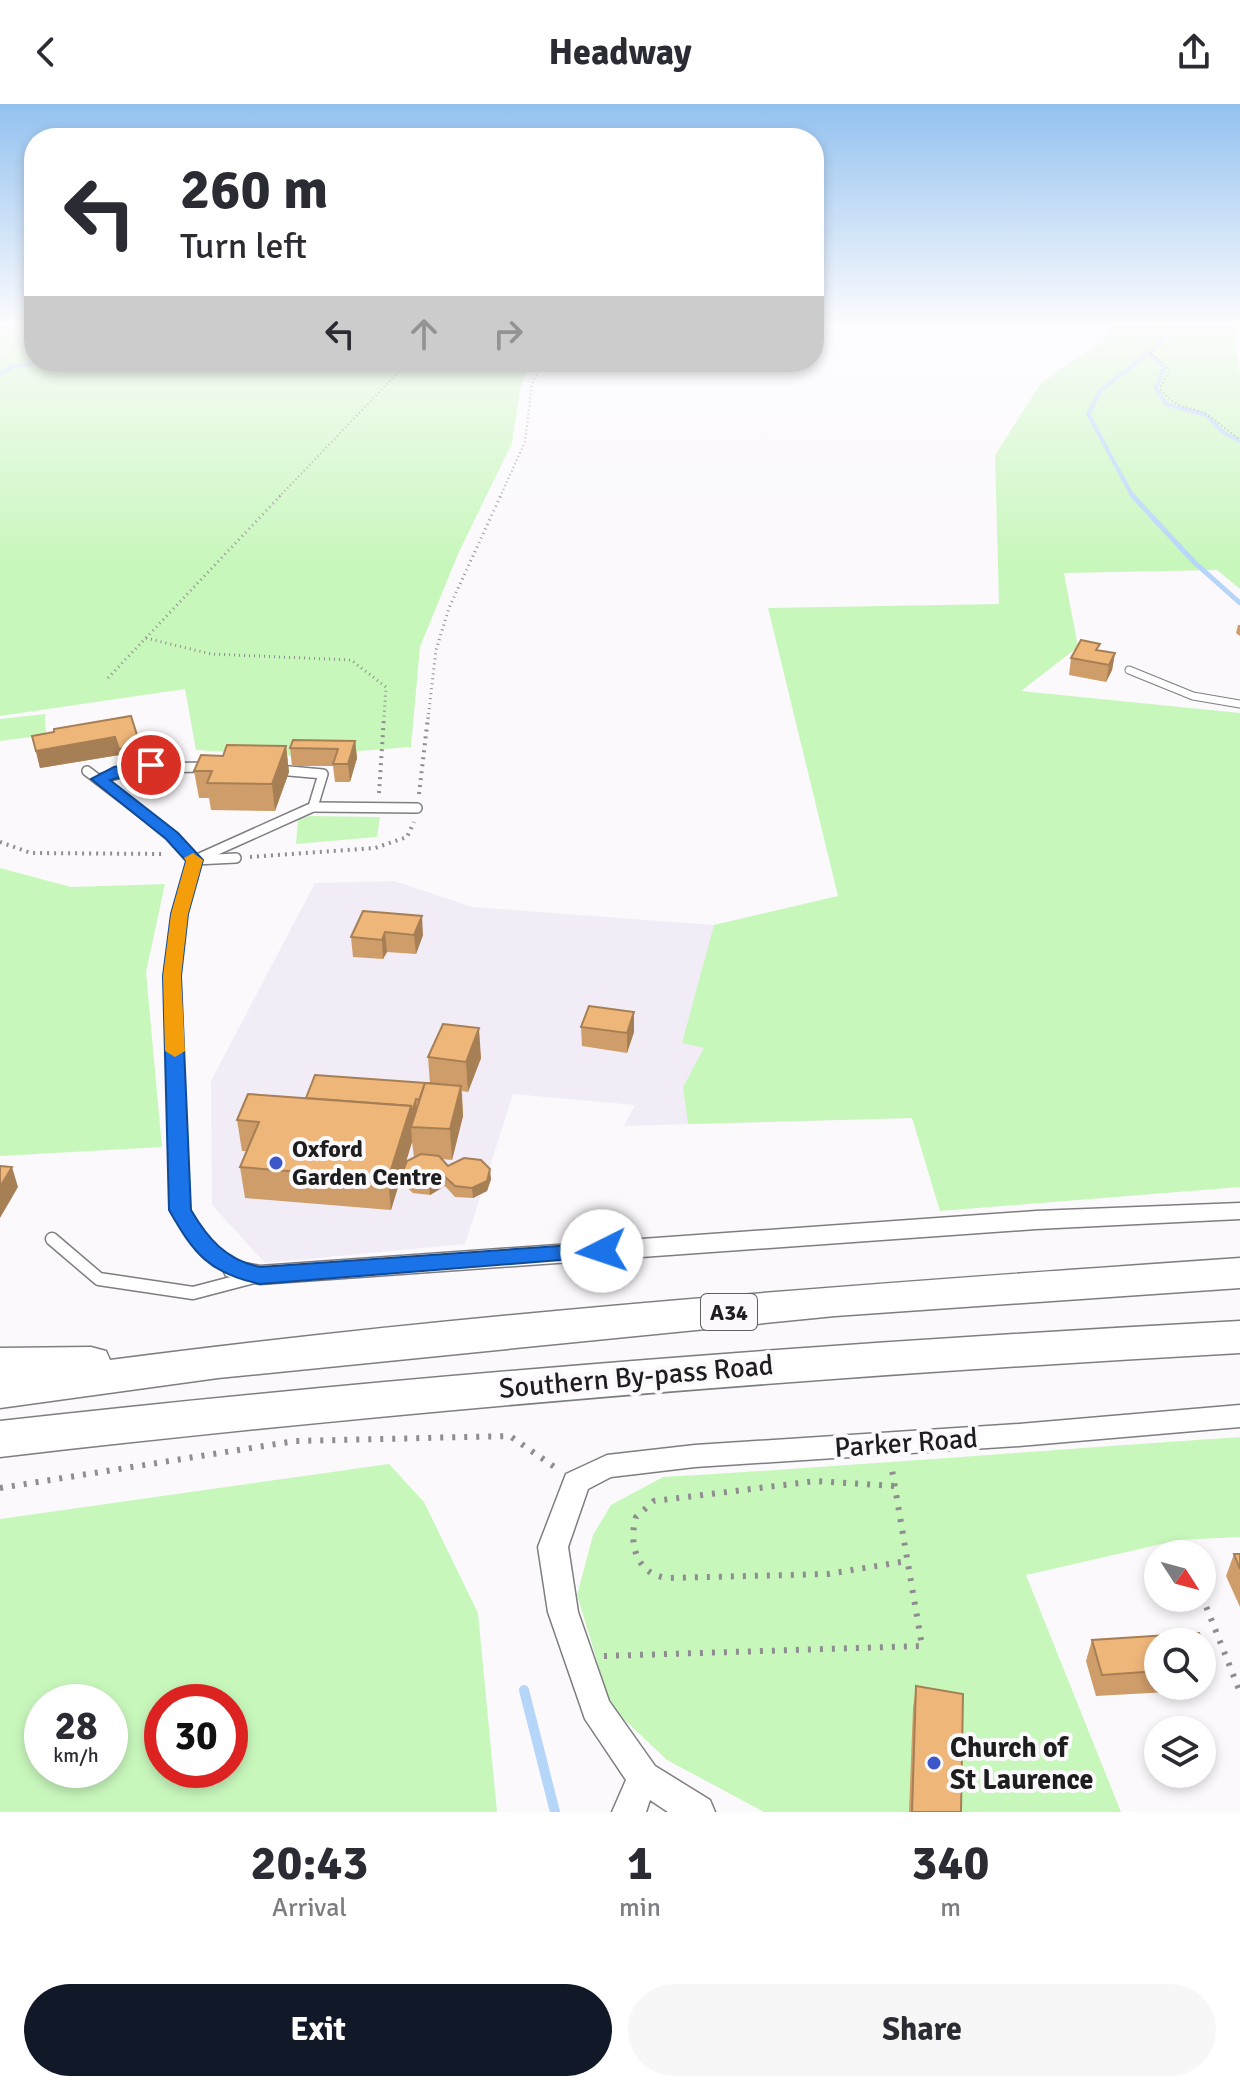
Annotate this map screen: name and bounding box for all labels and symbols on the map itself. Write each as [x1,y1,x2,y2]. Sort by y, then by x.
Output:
pin [117,731,185,799]
place label: Oxford Garden Centre [292,1134,442,1192]
marker: Oxford Garden Centre [267,1154,285,1172]
position arrow [560,1209,644,1293]
road number: A34 [701,1294,757,1330]
street label: Southern By-pass Road [497,1348,775,1406]
street label: Parker Road [833,1421,979,1465]
north arrow [1144,1540,1216,1612]
speed limit sign: 30 [144,1684,248,1788]
place label: Church of St Laurence [950,1731,1094,1797]
marker: Church of St Laurence [925,1754,943,1772]

